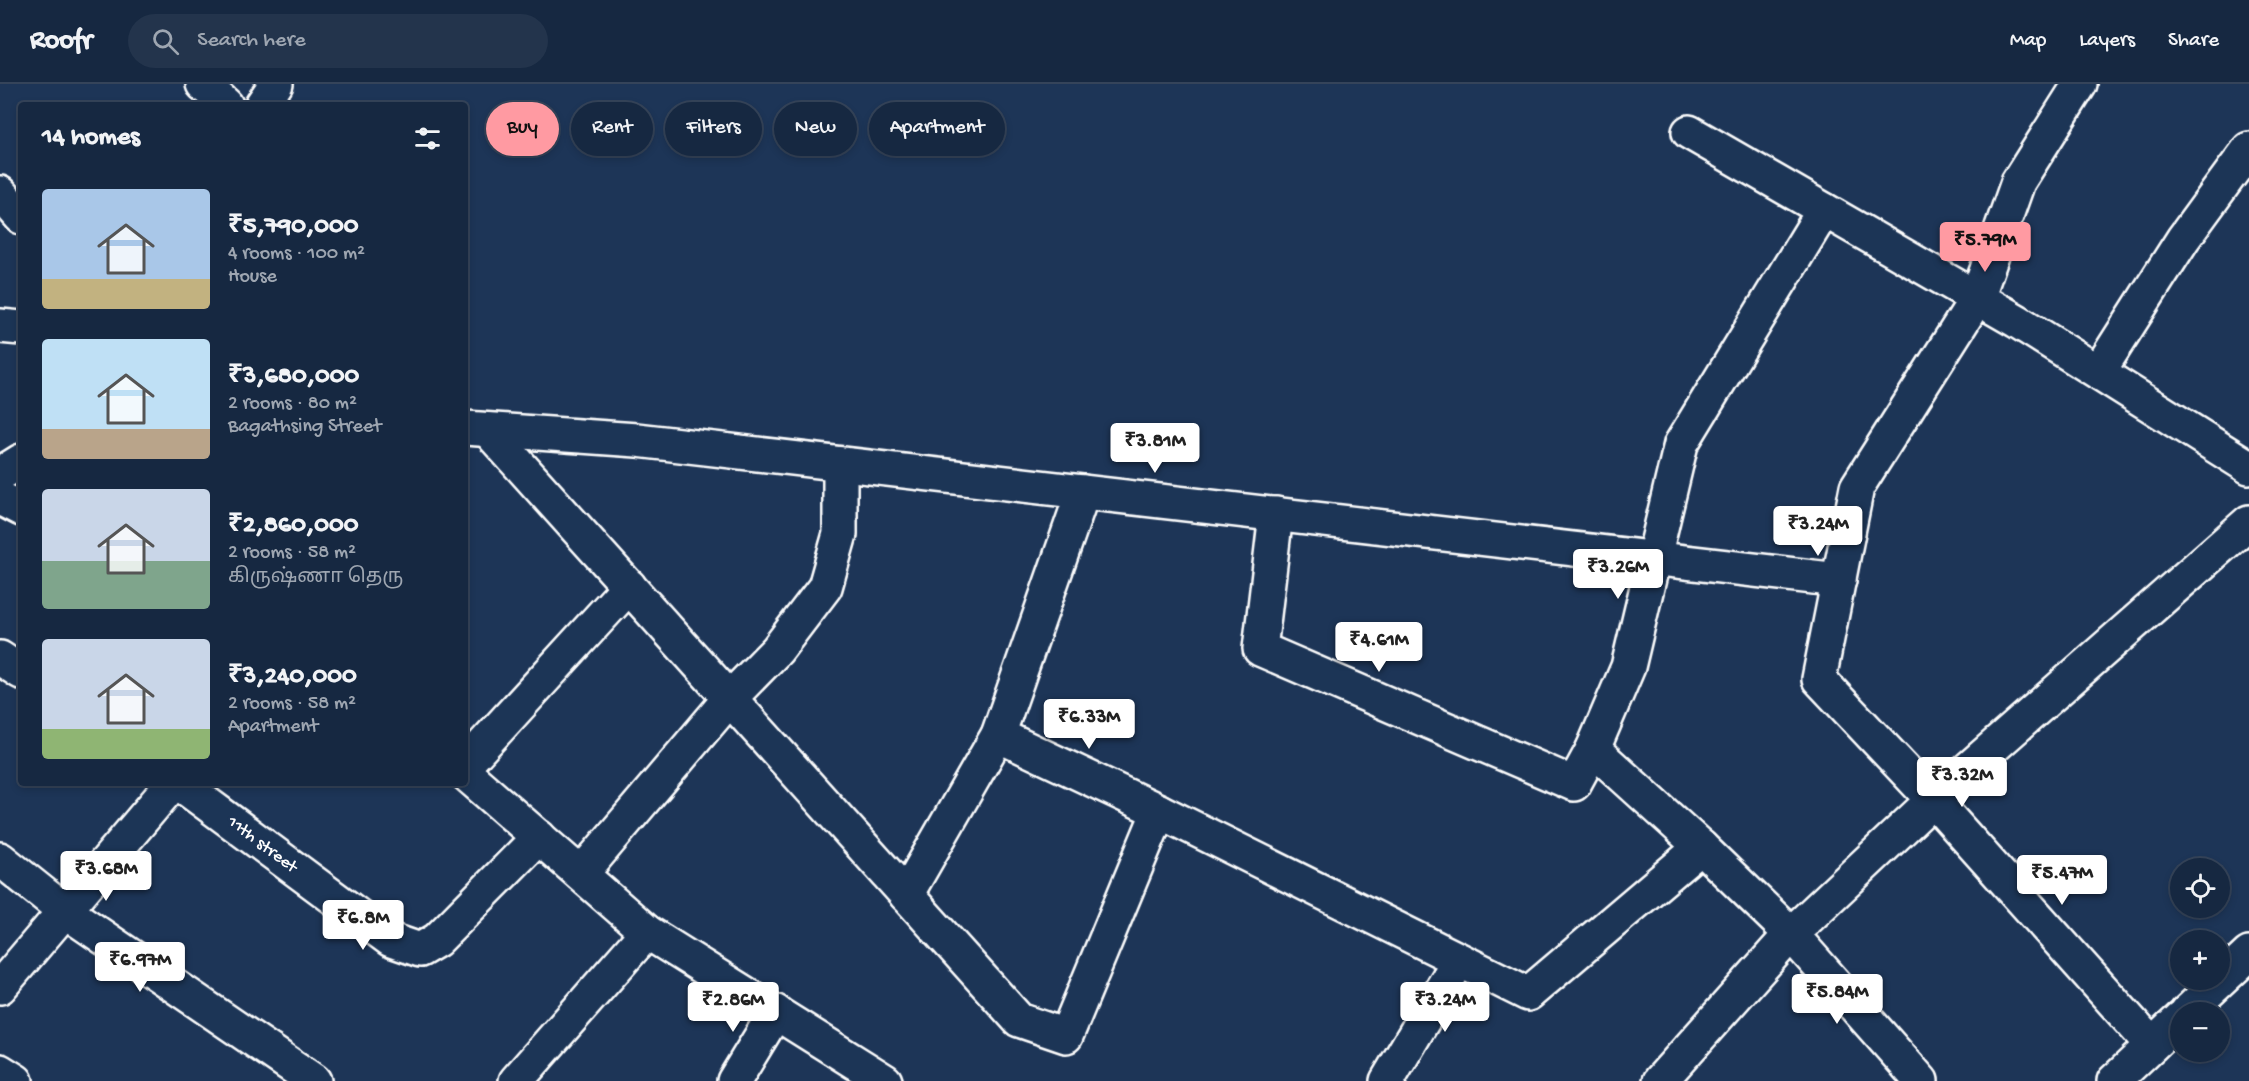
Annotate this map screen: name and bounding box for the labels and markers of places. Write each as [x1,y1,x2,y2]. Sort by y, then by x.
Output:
pin: ₹5.79M [1936,222,2034,273]
pin: ₹3.81M [1106,423,1204,474]
pin: ₹3.24M [1769,506,1867,557]
pin: ₹3.26M [1569,549,1667,600]
pin: ₹4.61M [1330,622,1428,673]
pin: ₹6.33M [1040,699,1138,750]
pin: ₹3.32M [1913,757,2011,808]
pin: ₹3.68M [57,851,155,902]
pin: ₹5.47M [2013,855,2111,906]
pin: ₹6.8M [321,900,405,951]
pin: ₹6.97M [91,942,189,993]
pin: ₹5.84M [1788,974,1886,1025]
pin: ₹2.86M [684,982,782,1033]
pin: ₹3.24M [1396,982,1494,1033]

